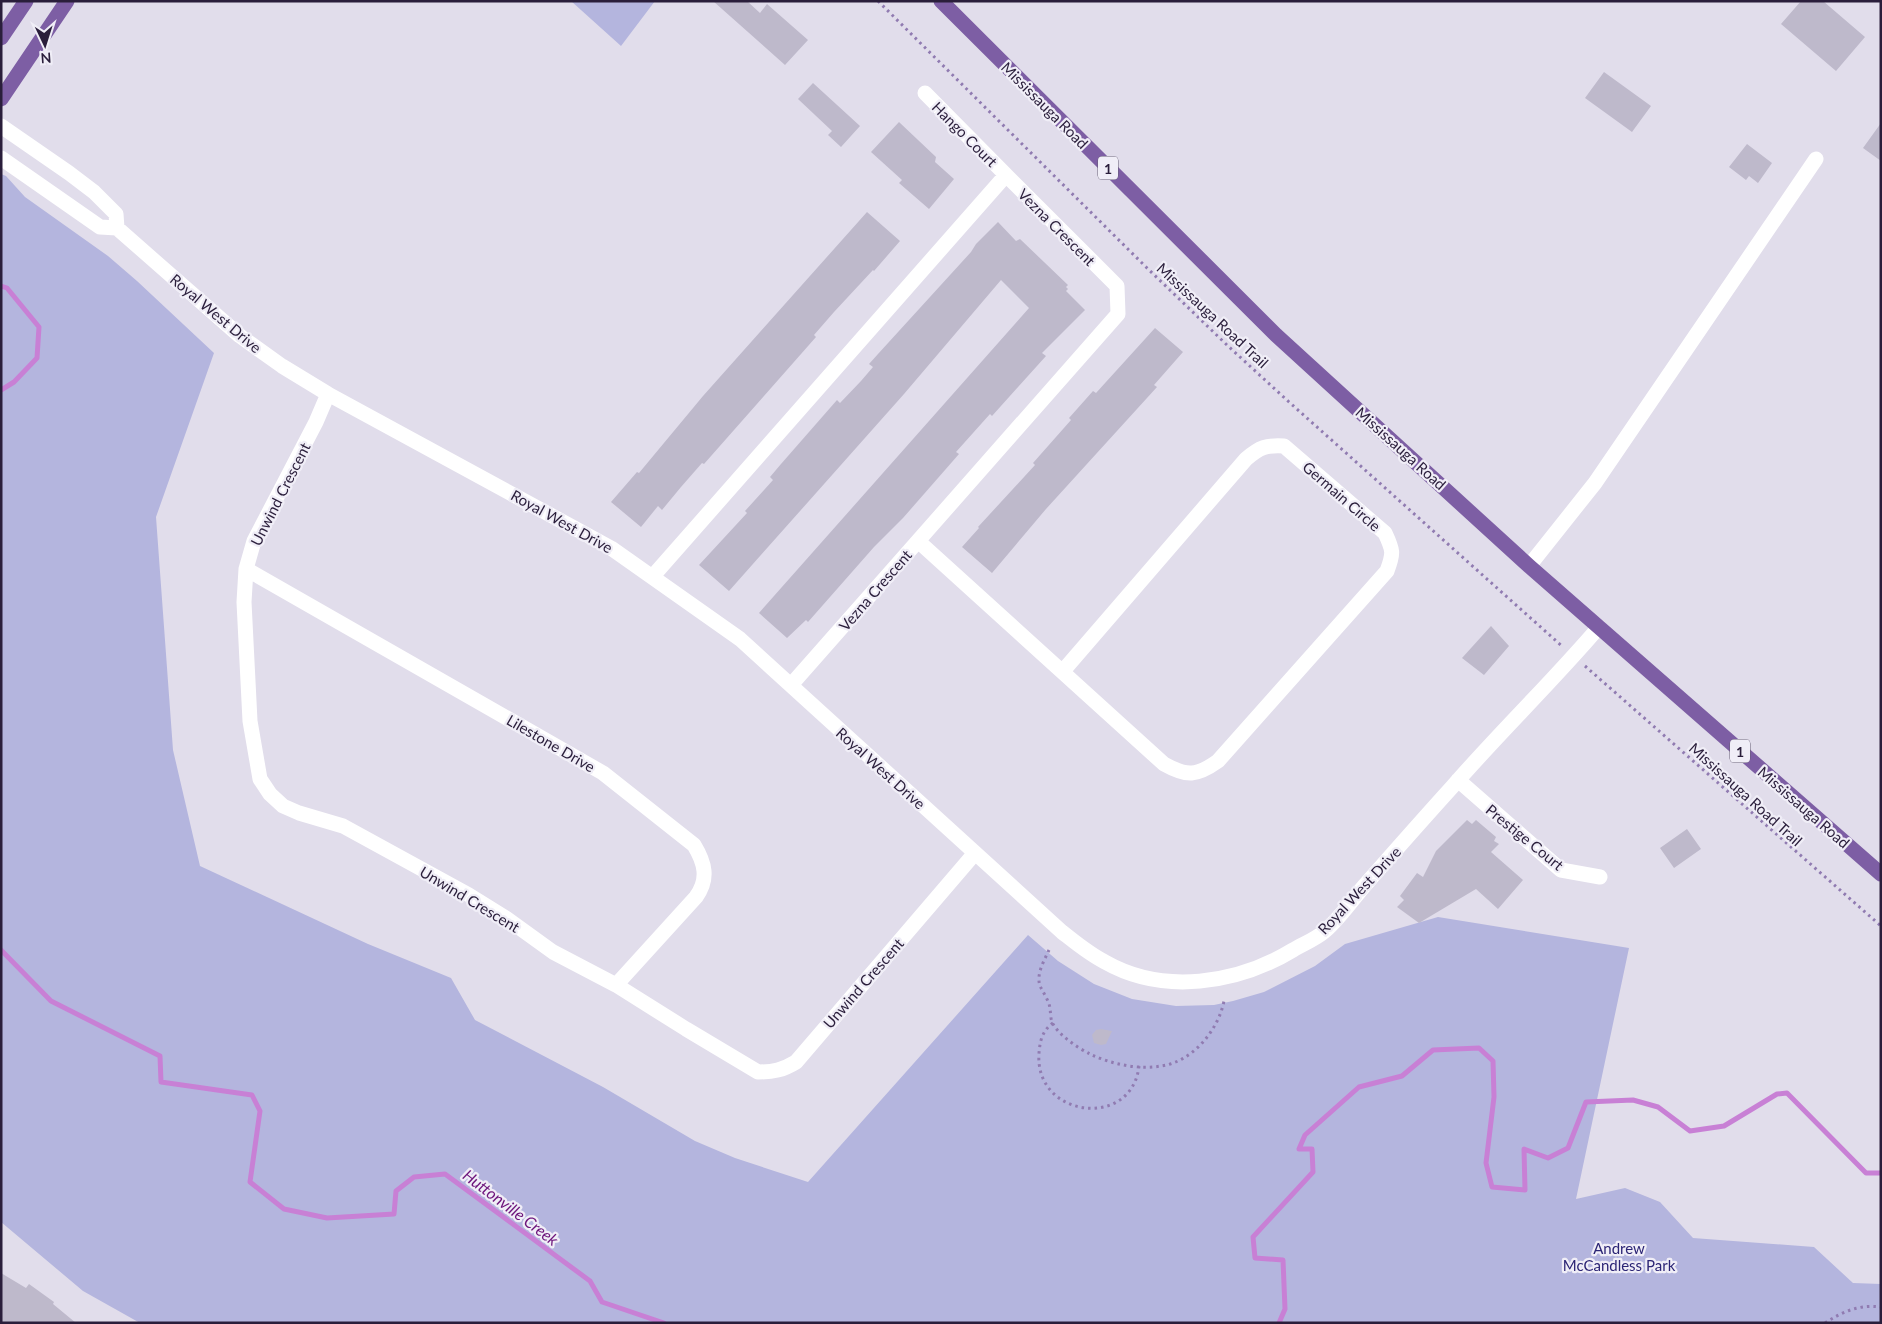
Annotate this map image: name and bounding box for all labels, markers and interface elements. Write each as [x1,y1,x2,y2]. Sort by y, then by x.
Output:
north arrow [20,20,70,70]
text: N [40,50,52,67]
street label: Mississauga Road [998,58,1092,152]
street label: Hango Court [929,98,1002,171]
road number: 1 [1098,156,1118,180]
street label: Vezna Crescent [1015,185,1100,270]
street label: Mississauga Road Trail [1154,259,1272,371]
street label: Royal West Drive [167,270,265,356]
street label: Mississauga Road [1352,403,1450,493]
street label: Unwind Crescent [246,439,314,549]
street label: Germain Circle [1299,457,1385,535]
street label: Royal West Drive [508,486,616,556]
street label: Vezna Crescent [835,545,916,634]
street label: Lilestone Drive [504,710,598,776]
street label: Royal West Drive [833,723,929,813]
street label: Mississauga Road Trail [1686,738,1806,850]
road number: 1 [1730,739,1750,762]
street label: Mississauga Road [1755,762,1853,852]
street label: Prestige Court [1483,800,1568,874]
street label: Royal West Drive [1314,842,1404,938]
street label: Unwind Crescent [417,862,524,936]
street label: Unwind Crescent [819,934,907,1032]
water label: Huttonville Creek [460,1165,563,1249]
park label: Andrew McCandless Park [1563,1239,1676,1274]

